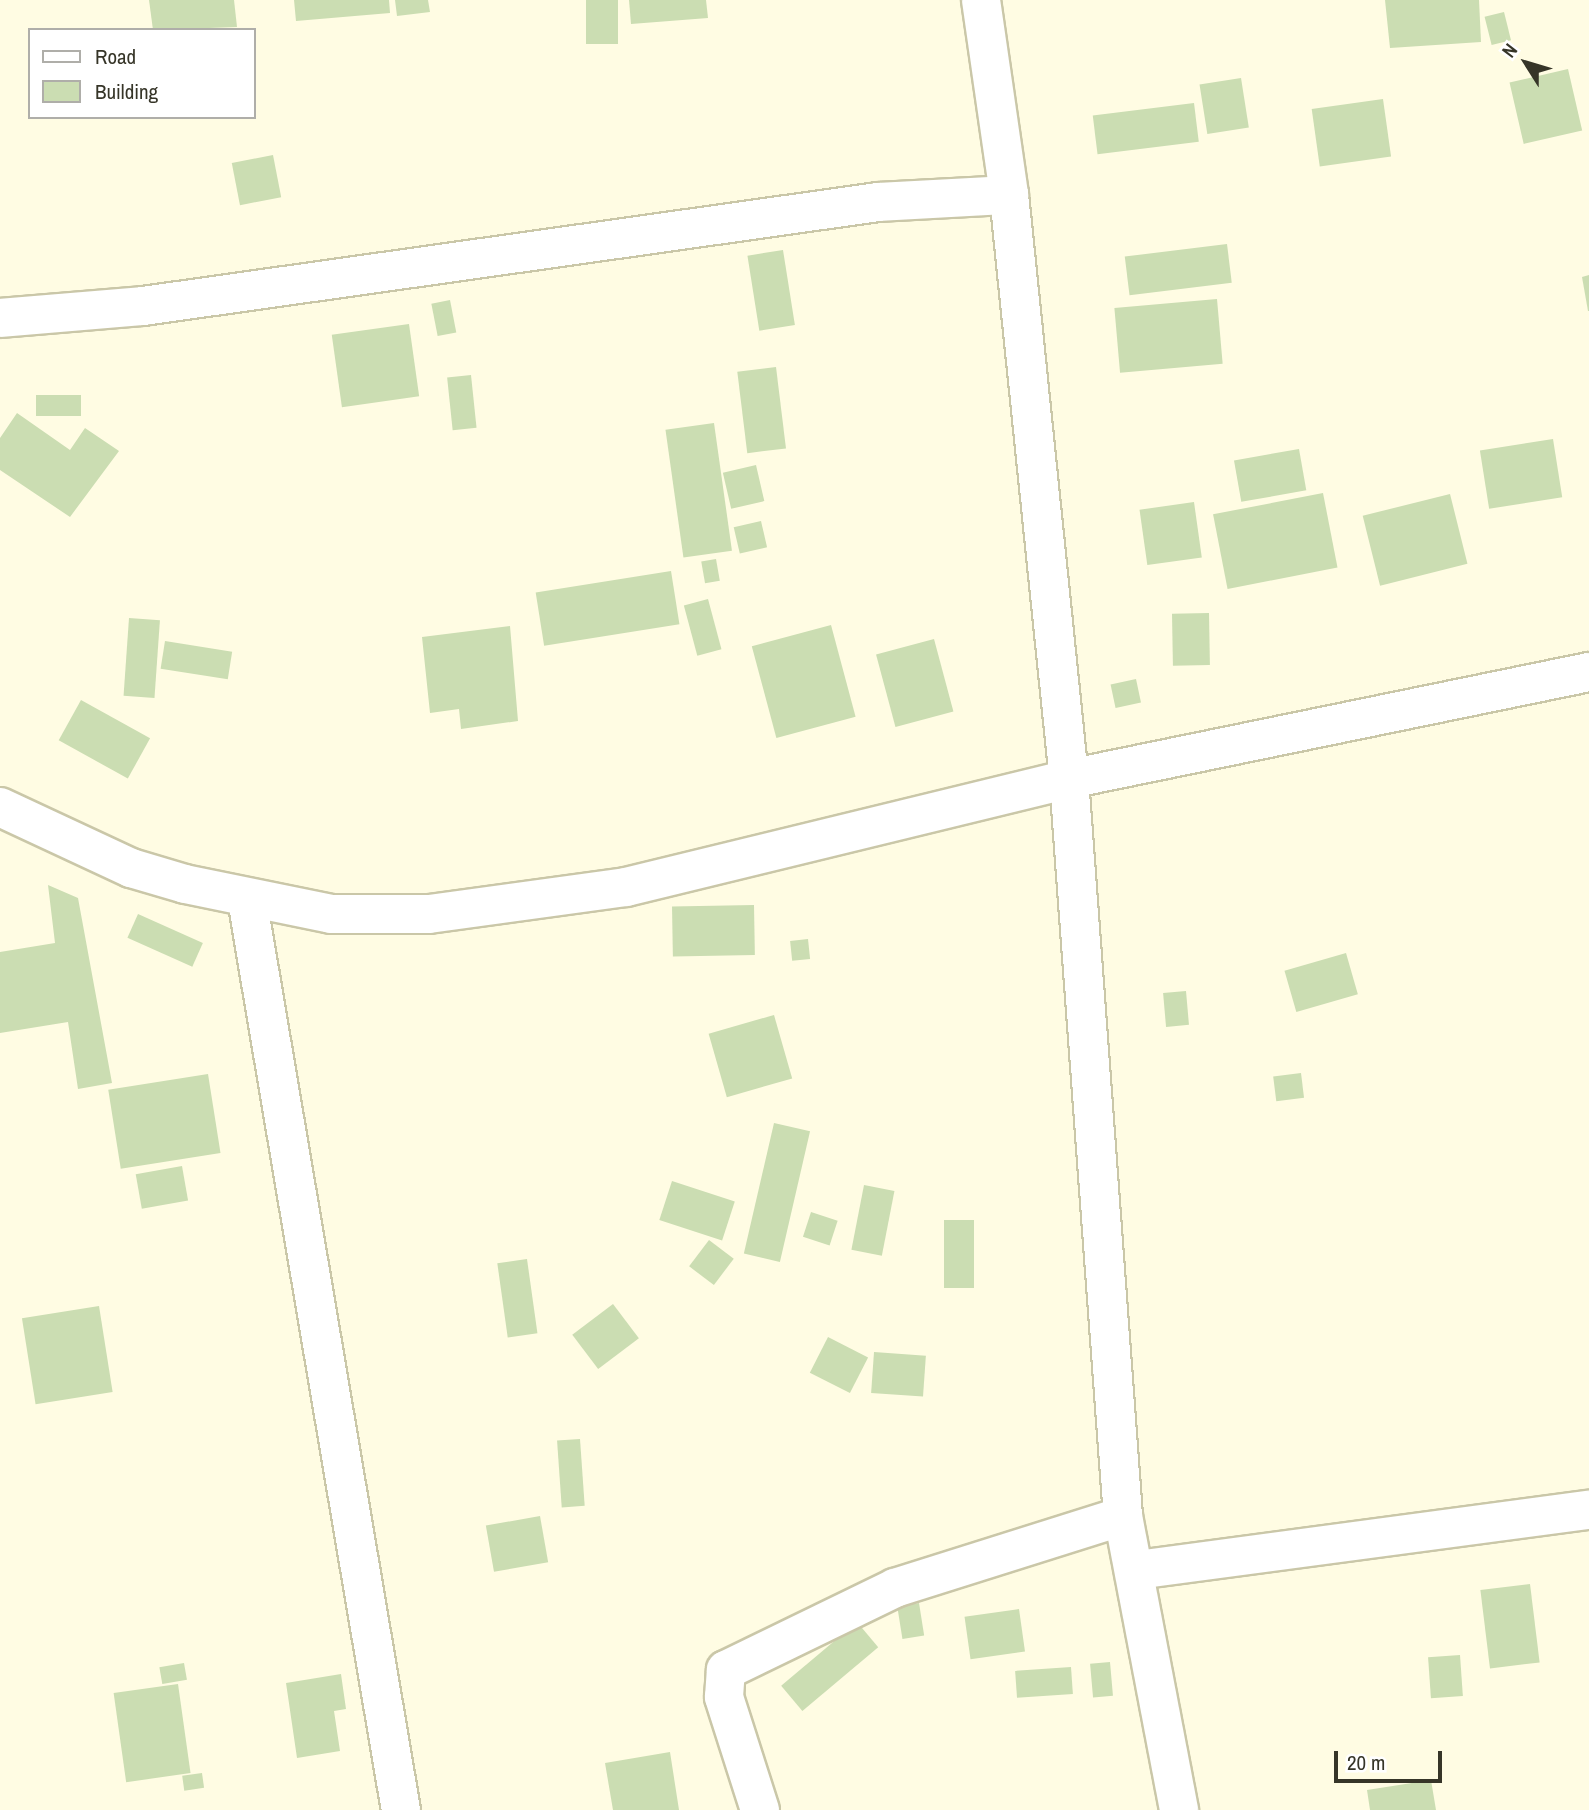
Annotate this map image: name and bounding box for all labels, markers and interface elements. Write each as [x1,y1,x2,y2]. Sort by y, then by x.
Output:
legend [28,28,256,119]
north arrow [1491,28,1561,98]
text: N [1495,38,1523,63]
text: Road [95,42,136,71]
text: Building [95,77,158,106]
scale bar [1337,1736,1446,1780]
text: 20 m [1347,1748,1385,1777]

